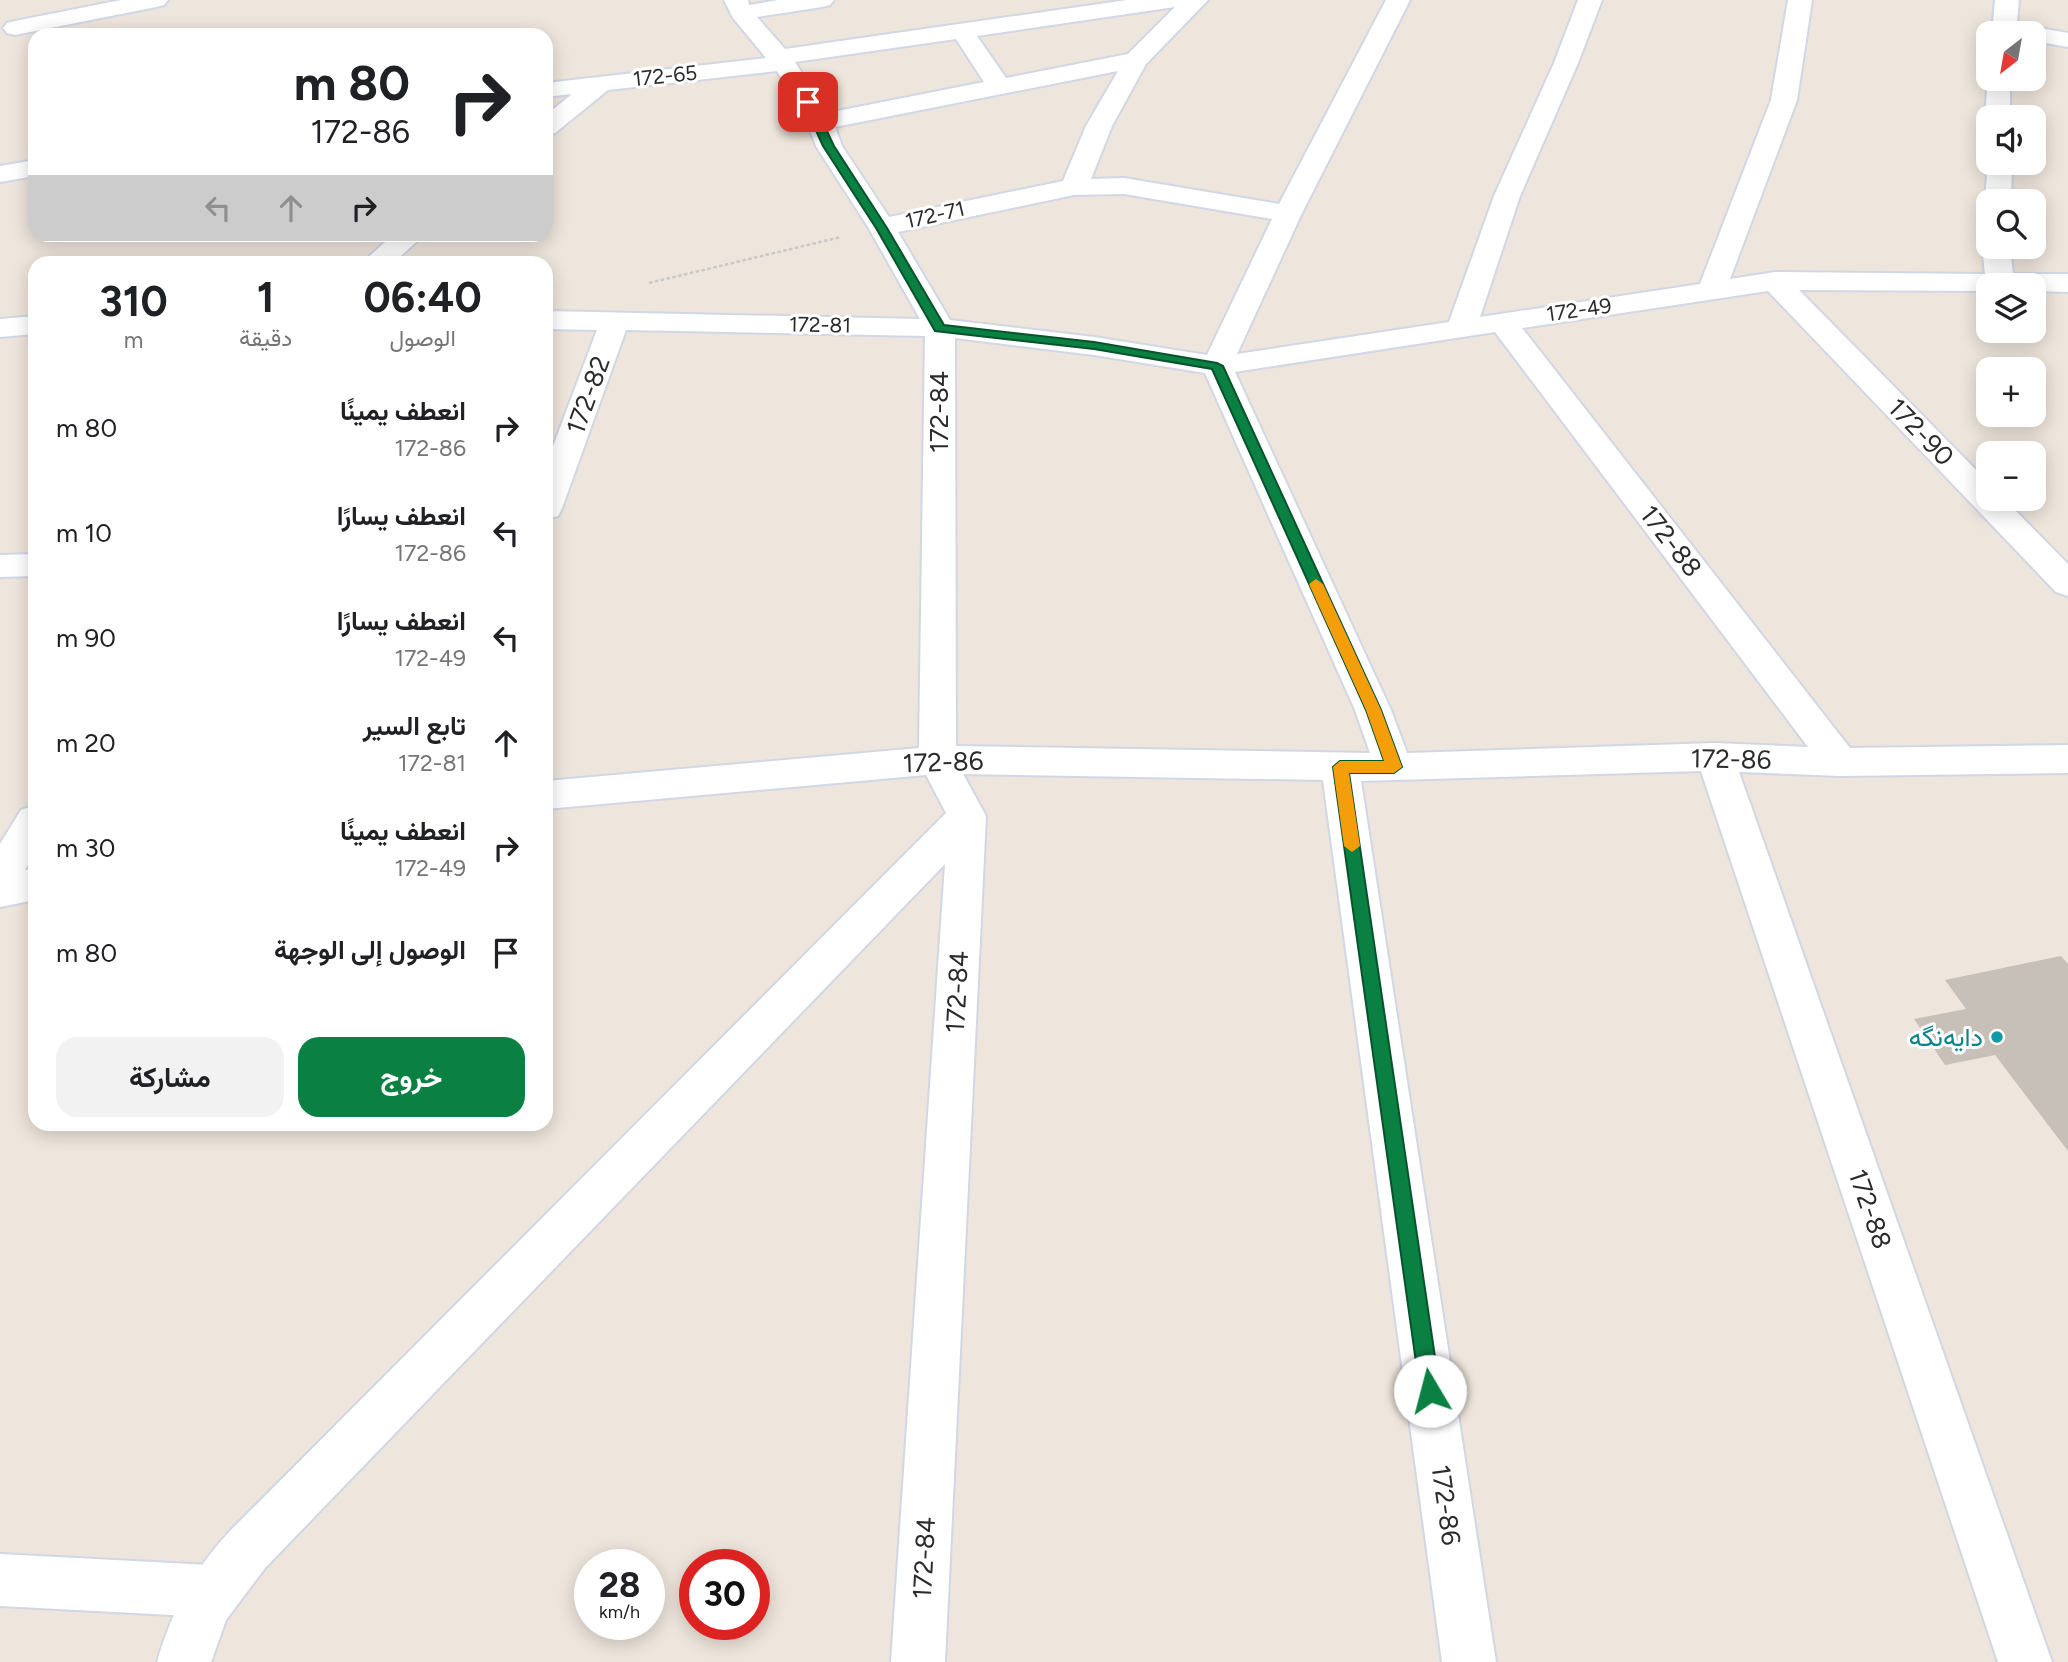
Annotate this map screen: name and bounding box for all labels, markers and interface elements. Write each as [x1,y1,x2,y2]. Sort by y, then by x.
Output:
north arrow [1976,21,2046,91]
map controls [1976,21,2046,511]
text: 80 m [294,53,410,112]
icon: right [434,56,525,147]
street label: 172-65 [632,60,698,91]
pin [778,72,838,132]
icon: arrive [789,83,827,121]
button: sound [1976,105,2046,175]
text: 172-86 [311,113,410,151]
icon: left [199,189,237,227]
icon: ahead [272,189,310,227]
icon: right [345,189,383,227]
button: search [1976,189,2046,259]
street label: 172-71 [903,196,967,233]
text: 1 [257,272,275,323]
text: 06:40 [364,272,482,323]
button: layers [1976,273,2046,343]
text: 310 [99,276,168,327]
street label: 172-49 [1545,293,1613,326]
street label: 172-81 [789,311,851,338]
text: دقيقة [239,324,292,352]
text: الوصول [389,324,456,352]
text: m [124,326,143,354]
street label: 172-82 [559,352,617,438]
button: + [1976,357,2046,427]
street label: 172-84 [923,371,955,453]
street label: 172-90 [1881,392,1961,472]
text: انعطف يمينًا [340,395,466,427]
icon: right [487,409,525,447]
text: 80 m [56,412,117,444]
text: 172-86 [395,434,466,462]
button: − [1976,441,2046,511]
street label: 172-88 [1633,499,1709,583]
text: انعطف يسارًا [337,500,466,532]
icon: left [487,514,525,552]
text: 10 m [56,517,112,549]
text: 172-86 [395,539,466,567]
text: انعطف يسارًا [337,605,466,637]
icon: left [487,619,525,657]
text: 90 m [56,622,116,654]
text: 172-49 [394,644,466,672]
text: تابع السير [363,710,466,742]
icon: ahead [487,724,525,762]
text: 20 m [56,727,116,759]
street label: 172-86 [1690,742,1772,776]
street label: 172-86 [902,745,984,779]
text: 172-81 [398,749,466,777]
text: انعطف يمينًا [340,815,466,847]
icon: right [487,829,525,867]
text: 30 m [56,832,115,864]
text: 172-49 [394,854,466,882]
text: الوصول إلى الوجهة [274,934,466,966]
icon: arrive [487,934,525,972]
text: 80 m [56,937,117,969]
street label: 172-84 [939,950,975,1034]
place label: دایەنگە [1909,1021,1983,1053]
marker: دایەنگە [1989,1029,2005,1045]
button: مشاركة [56,1037,284,1117]
button: خروج [298,1037,525,1117]
street label: 172-88 [1842,1165,1898,1253]
position arrow [1393,1354,1467,1428]
street label: 172-86 [1425,1463,1467,1547]
street label: 172-84 [906,1516,942,1600]
speed limit sign: 30 [679,1549,770,1640]
text: 28 [599,1564,640,1606]
text: km/h [599,1601,640,1623]

